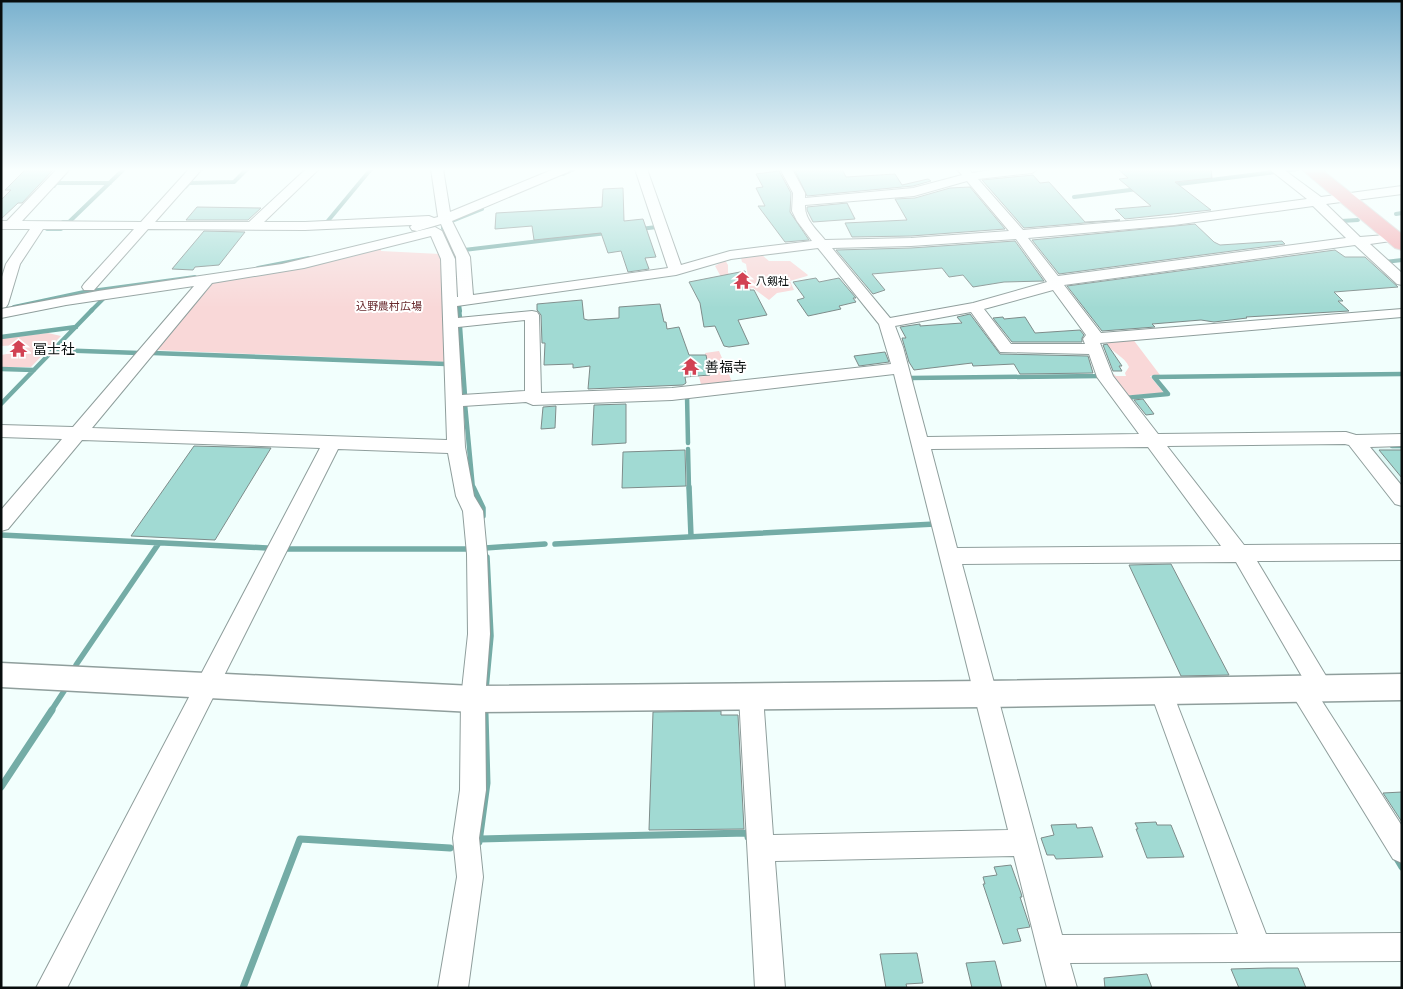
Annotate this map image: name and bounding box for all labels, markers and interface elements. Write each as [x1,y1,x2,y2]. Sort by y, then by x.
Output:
temple icon: 八剱社 [732,271,752,291]
place label: 八剱社 [756,274,789,288]
park label: 込野農村広場 [356,299,422,313]
temple icon: 冨士社 [9,339,29,359]
place label: 冨士社 [33,340,75,358]
temple icon: 善福寺 [681,357,701,377]
place label: 善福寺 [705,358,747,376]

